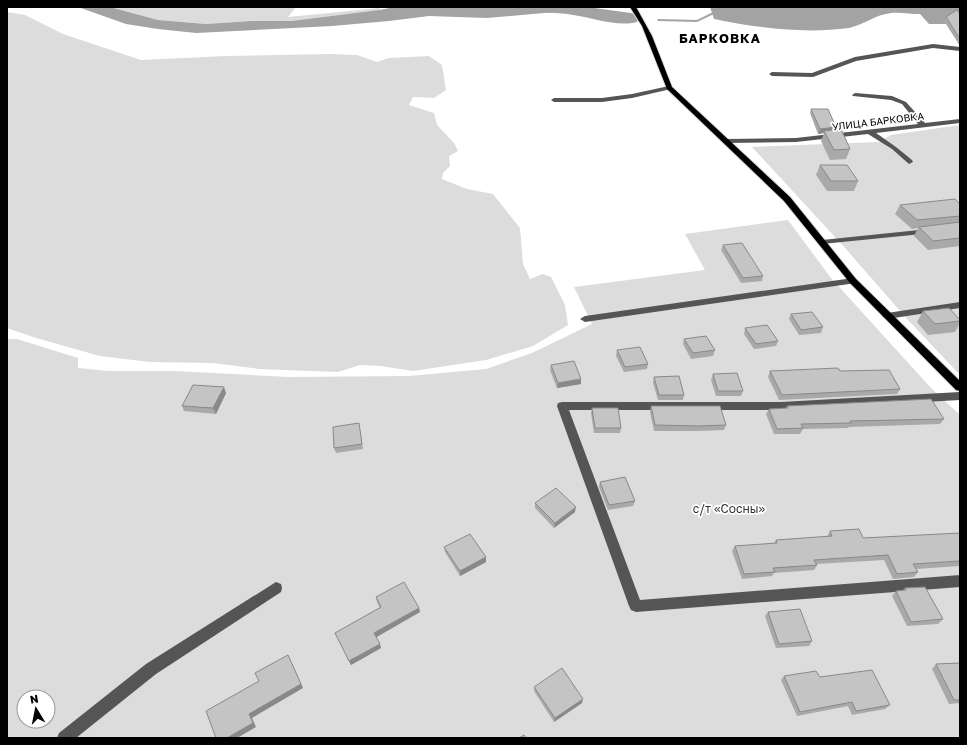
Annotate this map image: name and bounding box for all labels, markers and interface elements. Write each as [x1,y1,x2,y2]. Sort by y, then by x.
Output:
district label: БАРКОВКА [679,30,761,46]
street label: УЛИЦА БАРКОВКА [831,109,925,133]
park label: с/т «Сосны» [693,501,766,516]
north arrow [16,689,56,729]
text: N [29,692,39,706]

